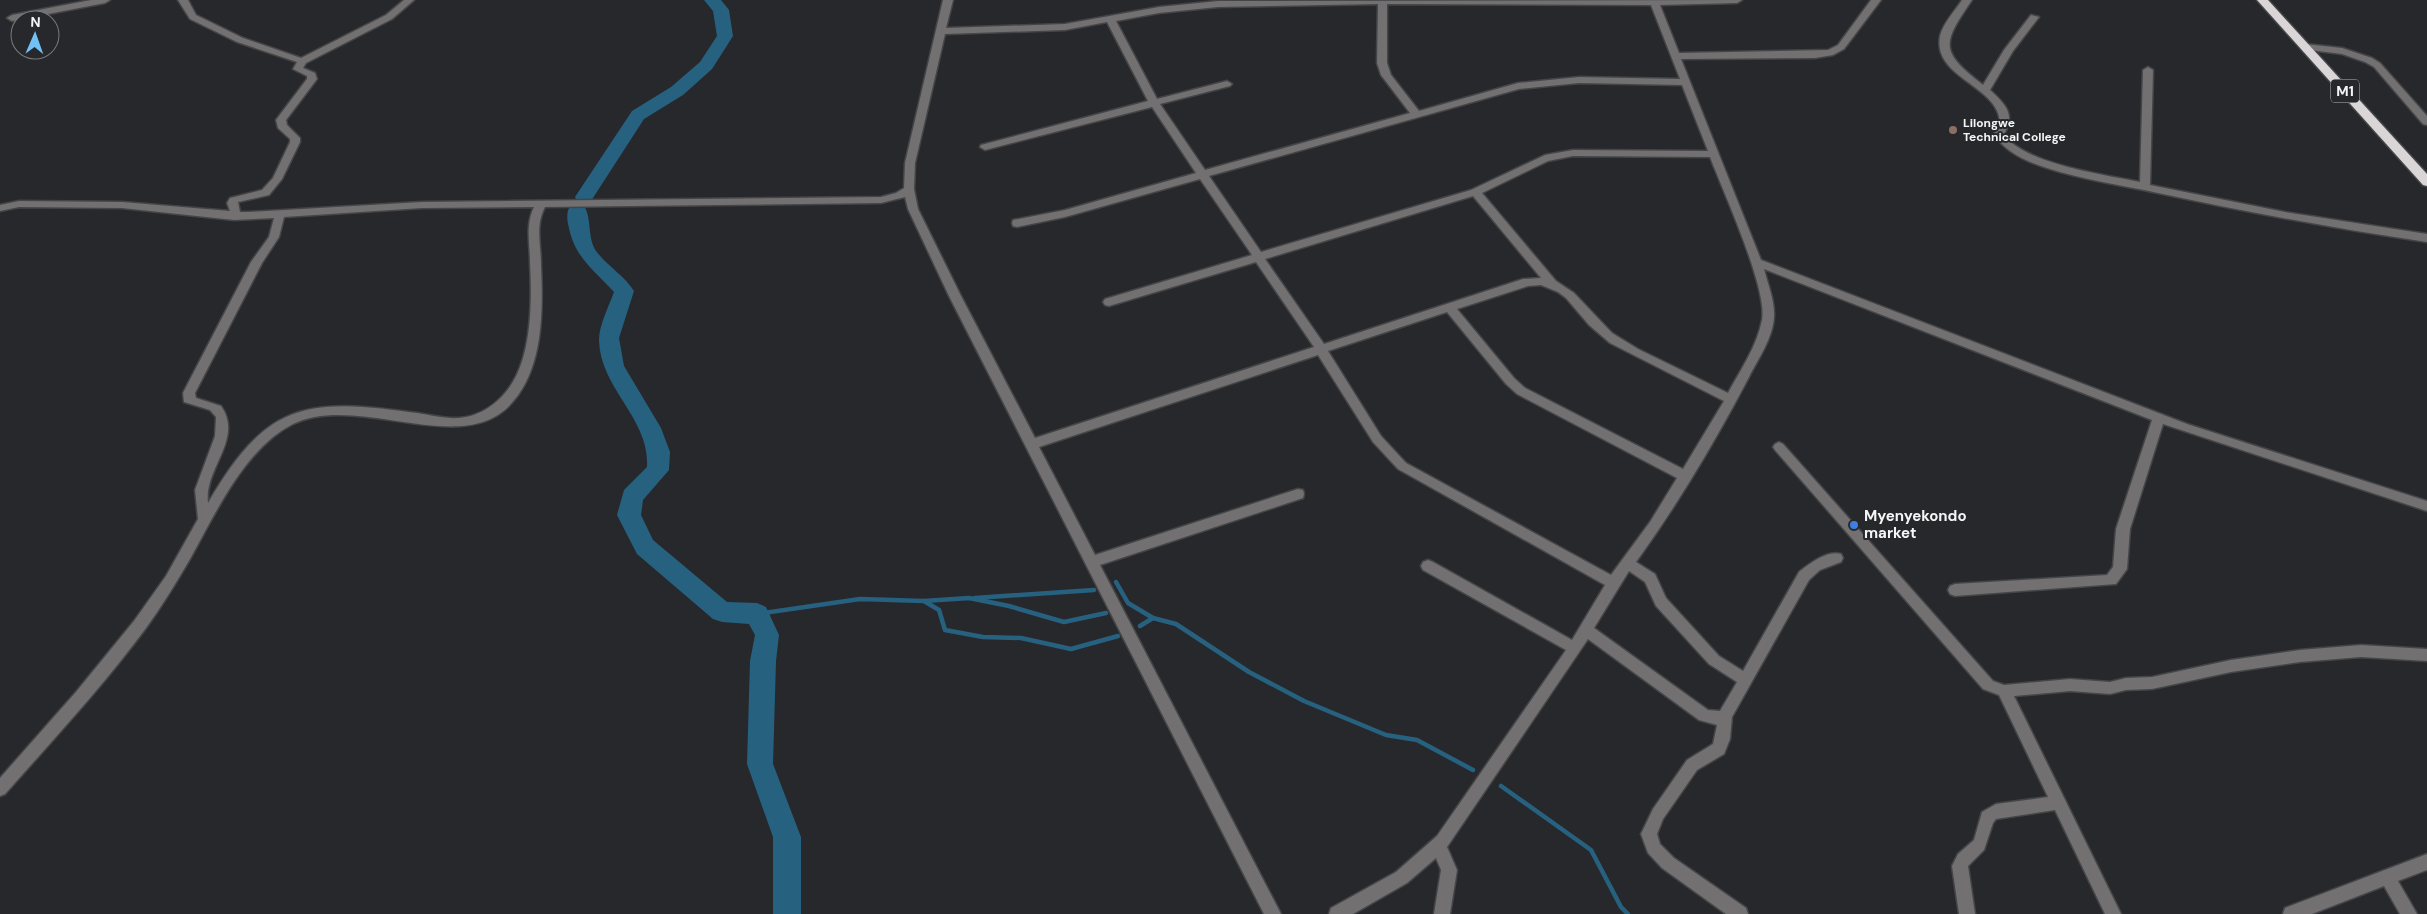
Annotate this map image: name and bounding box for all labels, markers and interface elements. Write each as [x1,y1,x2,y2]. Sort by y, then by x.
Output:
north arrow [10,10,60,60]
text: N [30,13,41,31]
road number: M1 [2331,80,2359,102]
place label: Lilongwe Technical College [1963,115,2066,145]
marker: Lilongwe Technical College [1947,124,1959,136]
place label: Myenyekondo market [1864,506,1967,543]
marker: Myenyekondo market [1848,519,1860,531]

